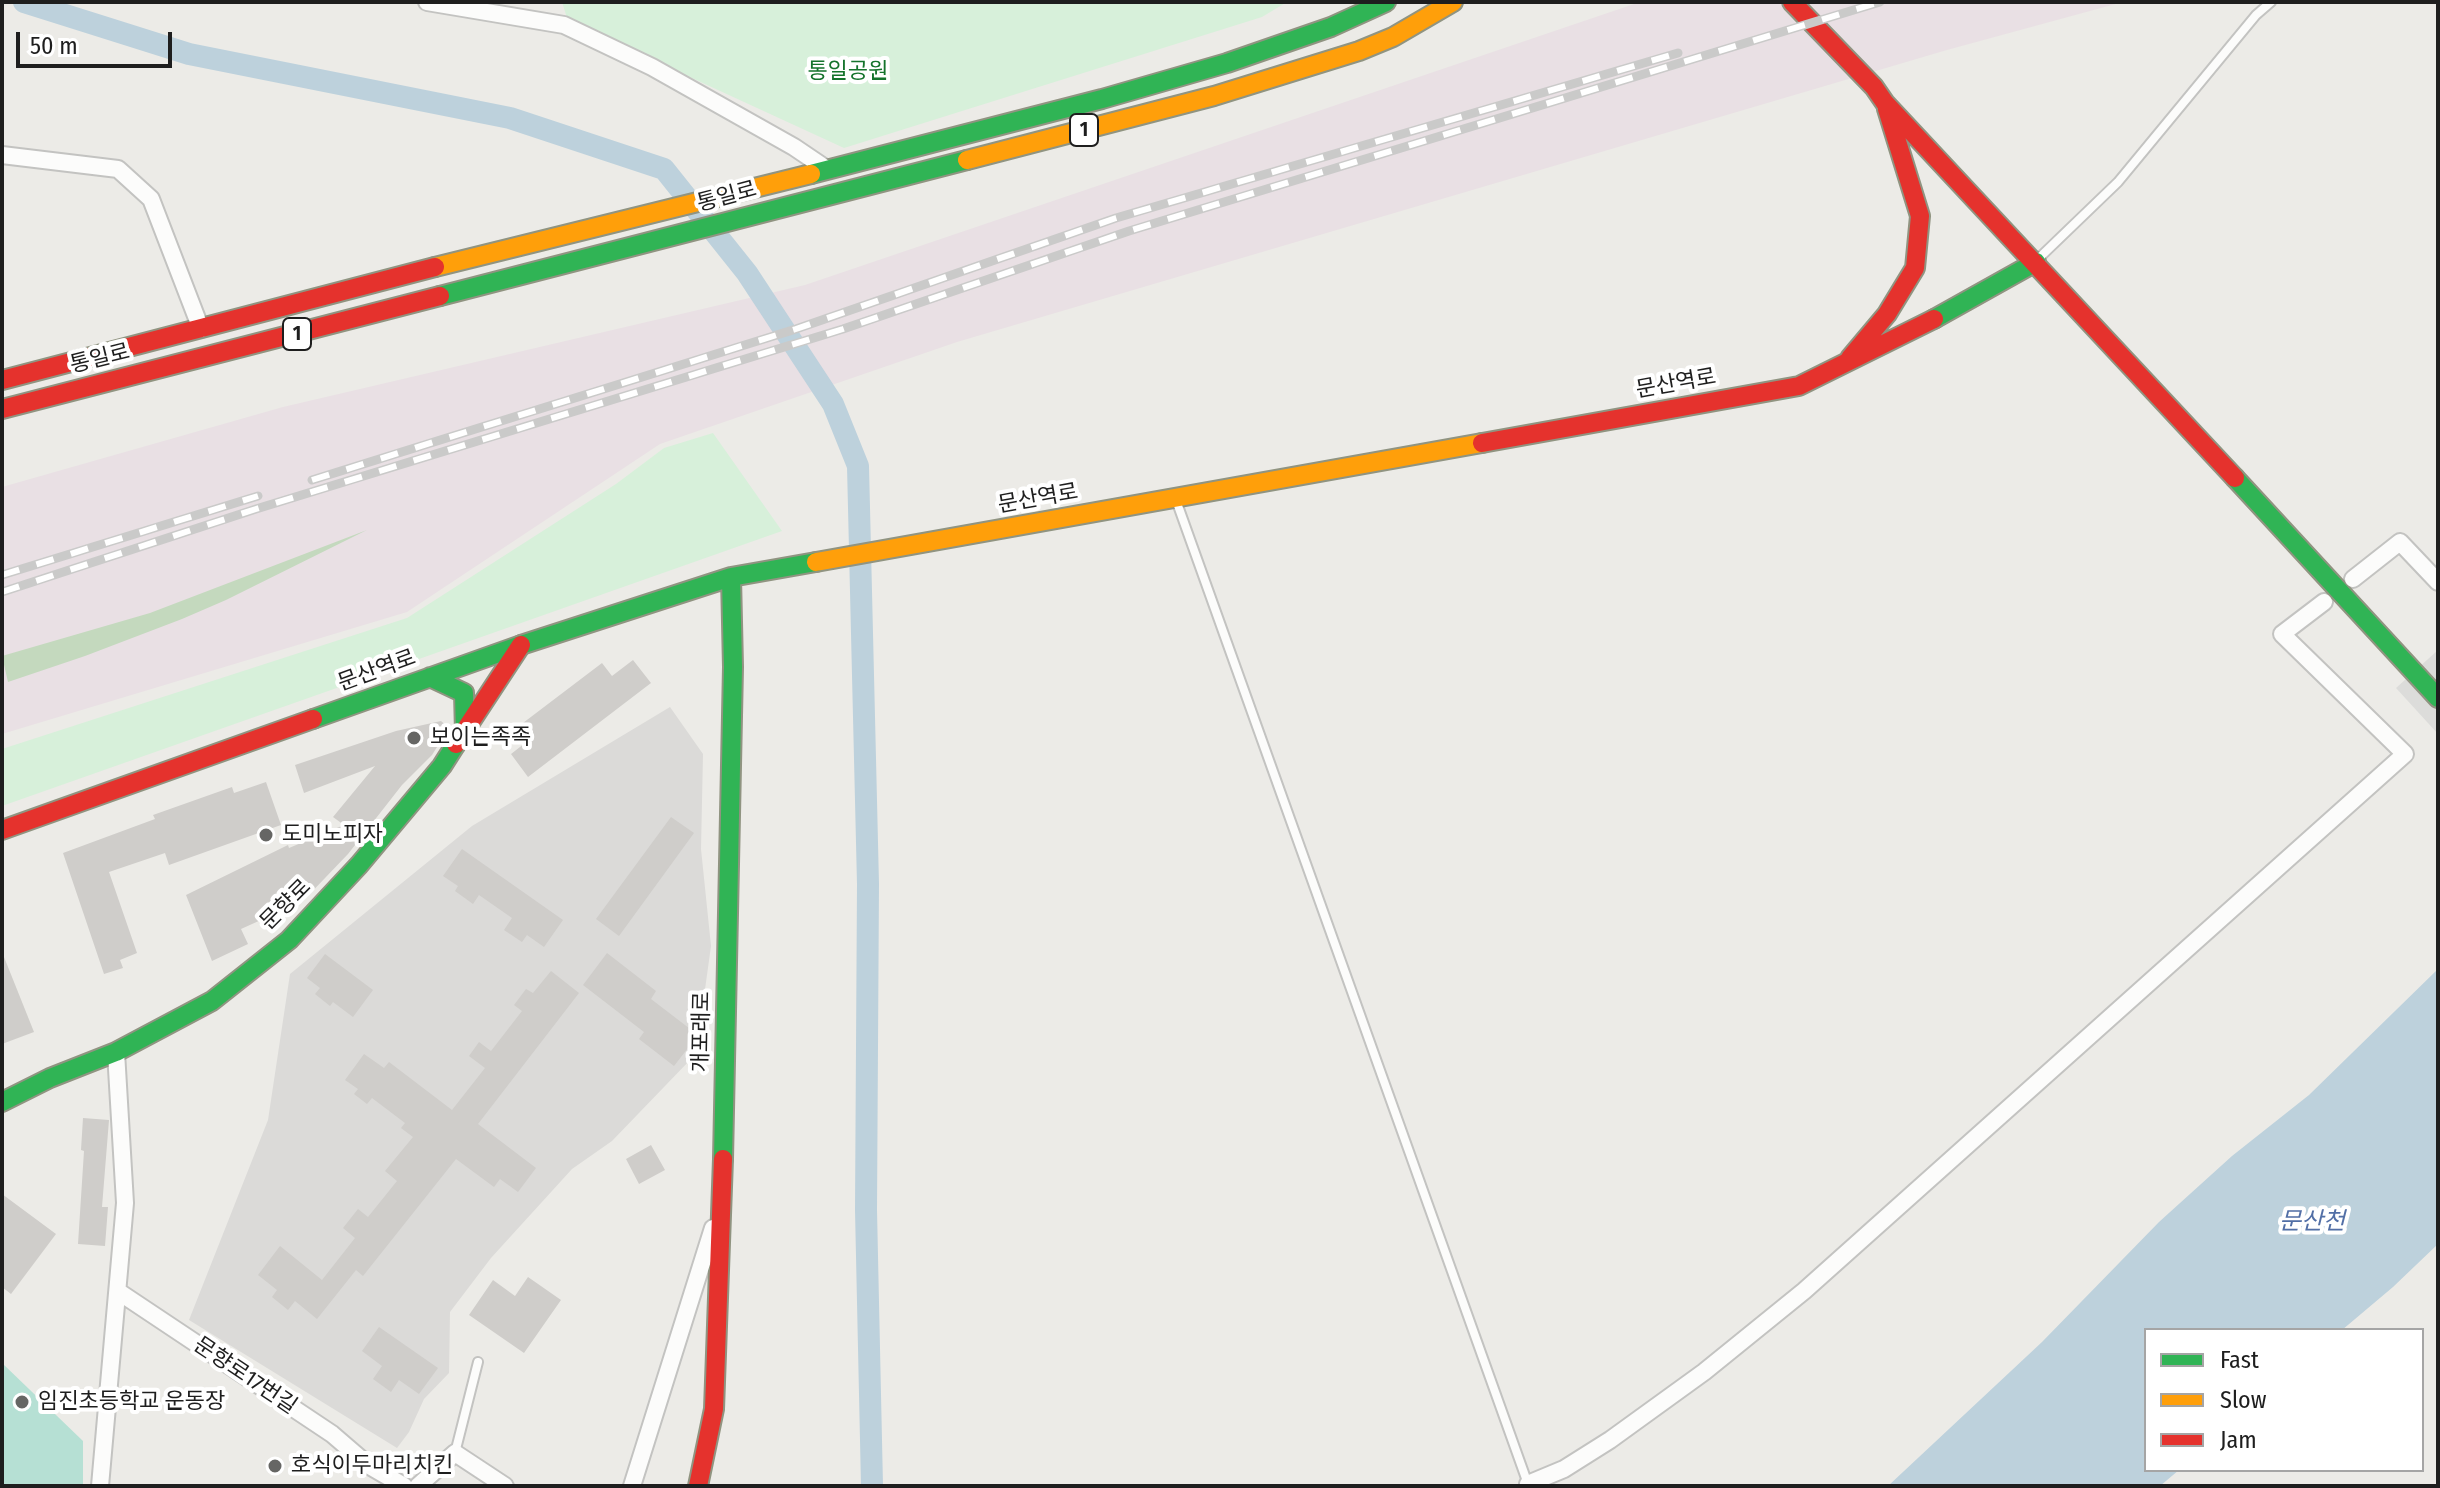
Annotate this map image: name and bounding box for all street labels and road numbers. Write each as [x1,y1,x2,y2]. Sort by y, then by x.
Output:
road number: 1 [1070,114,1098,146]
street label: 통일로 [694,176,760,218]
road number: 1 [283,318,311,350]
street label: 통일로 [67,339,133,379]
street label: 문산역로 [1634,364,1718,404]
street label: 문산역로 [996,479,1080,519]
street label: 문산역로 [334,645,420,697]
street label: 문향로 [255,874,317,936]
street label: 개포래로 [688,991,716,1073]
street label: 문향로17번길 [188,1332,302,1420]

